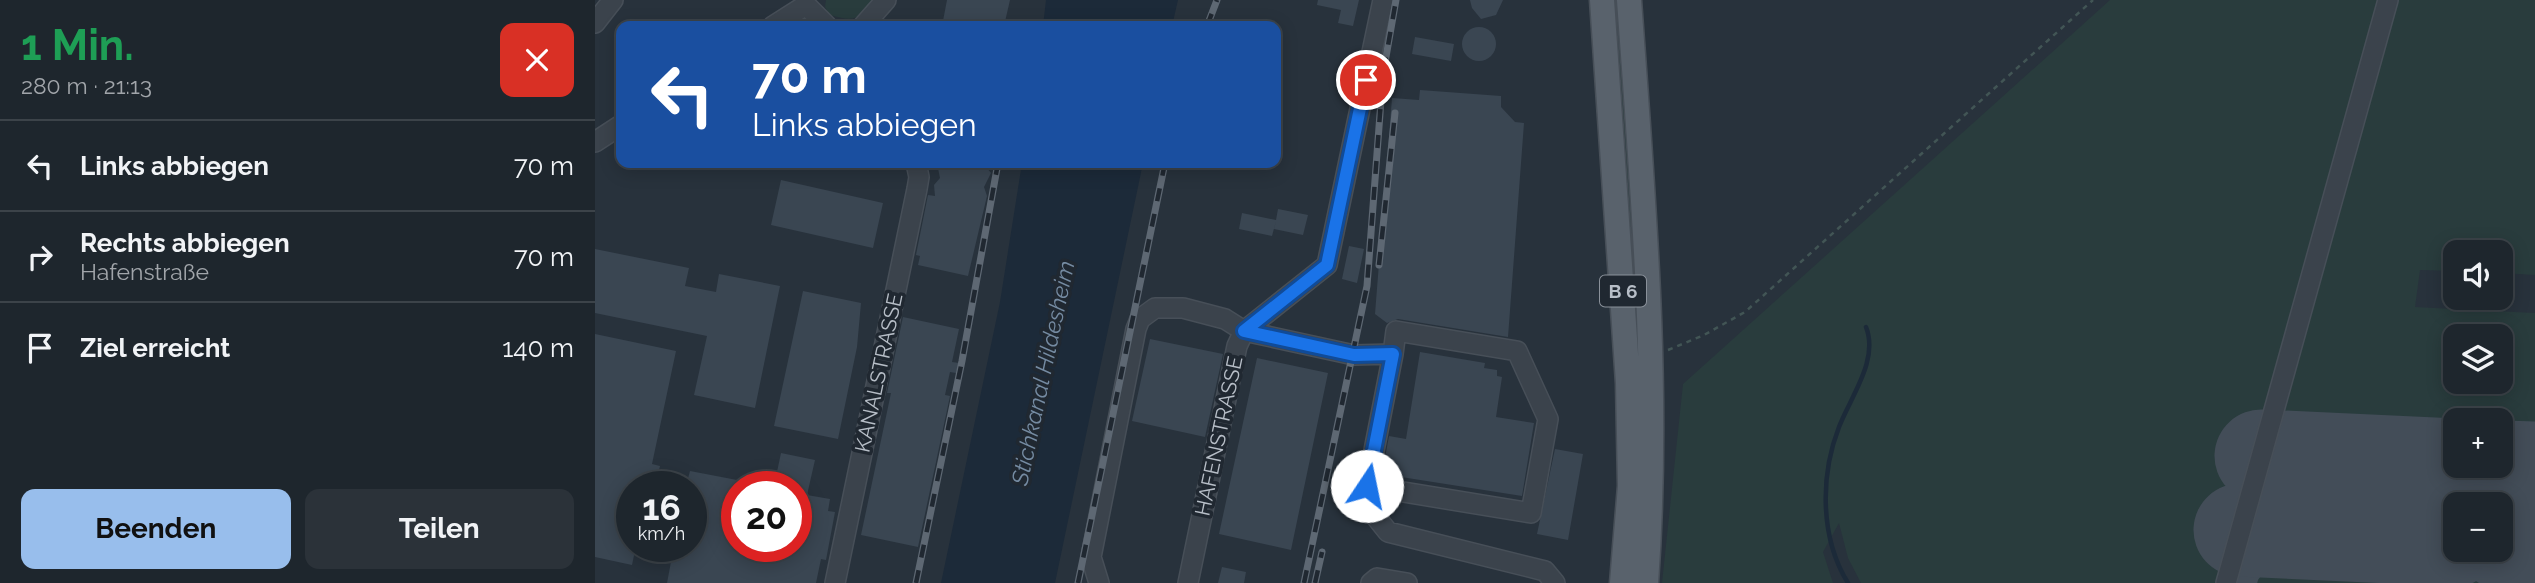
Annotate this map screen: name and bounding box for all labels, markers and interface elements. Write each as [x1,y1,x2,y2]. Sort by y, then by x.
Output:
text: 1 Min. [21,21,134,70]
button: close [500,23,574,97]
text: 70 m [752,47,867,104]
icon: left [637,49,728,140]
pin [1336,50,1396,110]
icon: arrive [1347,61,1385,99]
text: 280 m · 21:13 [21,72,152,99]
text: Links abbiegen [752,106,977,143]
icon: left [21,147,59,185]
text: Links abbiegen [80,151,269,181]
text: 70 m [514,151,574,181]
text: Rechts abbiegen [80,228,290,258]
icon: right [21,238,59,276]
map controls [2443,240,2513,562]
button: sound [2443,240,2513,310]
text: 70 m [514,242,574,272]
text: Hafenstraße [80,258,209,285]
water label: Stichkanal Hildesheim [1005,258,1079,488]
road number: B 6 [1600,276,1646,306]
street label: KANALSTRASSE [849,291,908,455]
button: layers [2443,324,2513,394]
icon: arrive [21,329,59,367]
text: Ziel erreicht [80,333,230,363]
text: 140 m [502,333,574,363]
street label: HAFENSTRASSE [1189,354,1248,518]
button: + [2443,408,2513,478]
position arrow [1330,449,1404,523]
speed limit sign: 20 [721,471,812,562]
text: 16 [642,487,681,528]
button: Beenden [21,489,291,569]
button: Teilen [305,489,574,569]
button: − [2443,492,2513,562]
text: km/h [638,523,685,544]

